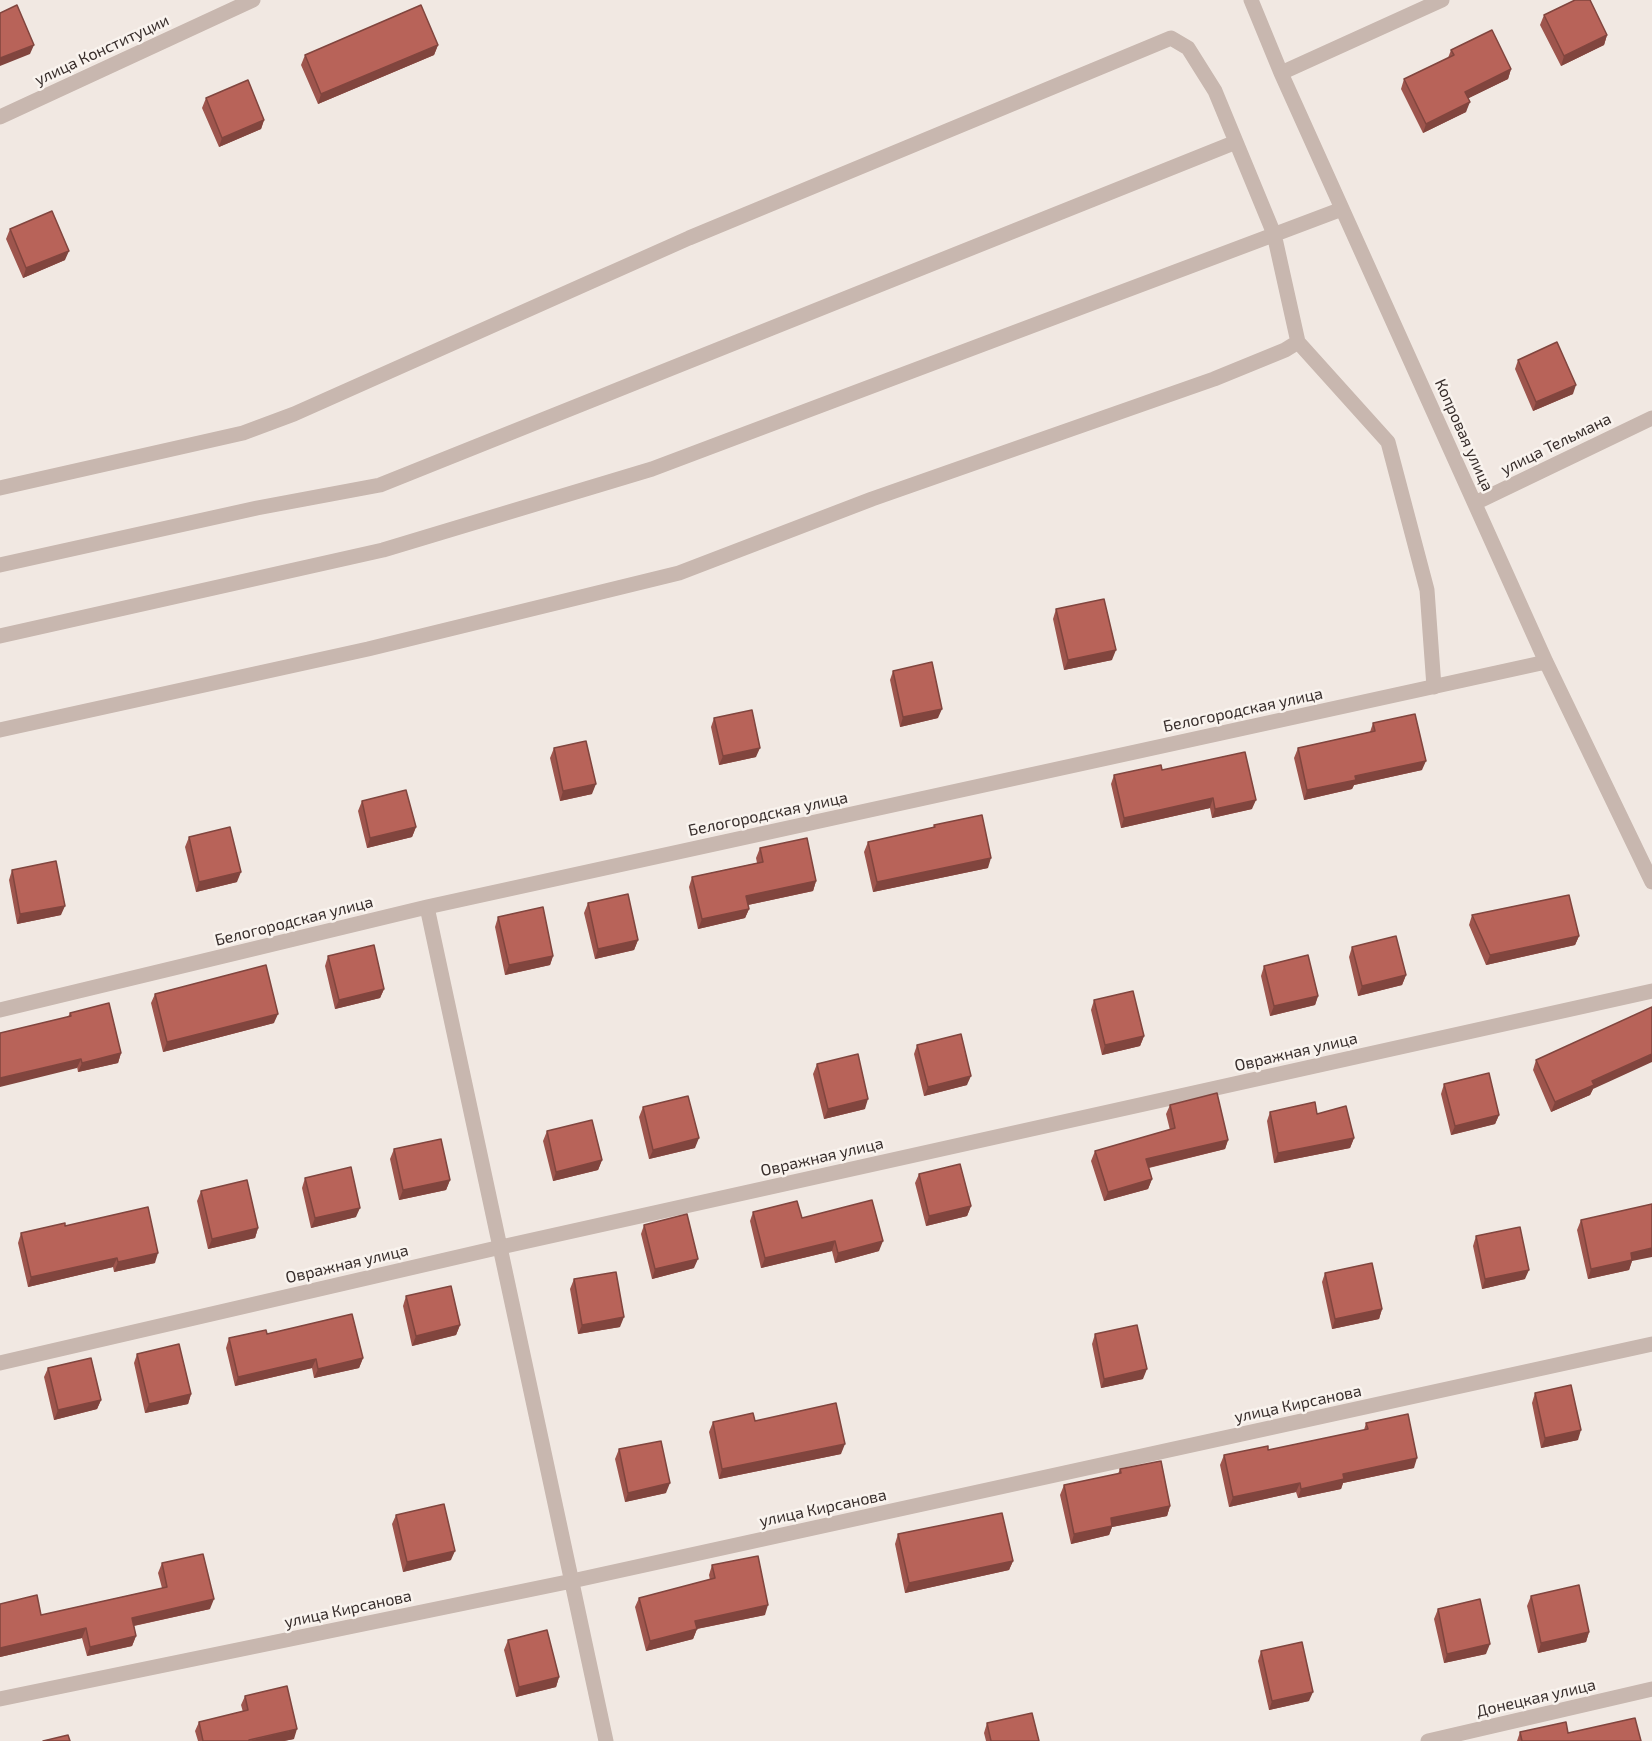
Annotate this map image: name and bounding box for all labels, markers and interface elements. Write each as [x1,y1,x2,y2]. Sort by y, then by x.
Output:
street label: улица Конституции [32,10,172,90]
street label: Копровая улица [1431,376,1497,494]
street label: улица Тельмана [1498,409,1614,479]
street label: Белогородская улица [1162,684,1324,736]
street label: Белогородская улица [687,788,849,840]
street label: Белогородская улица [213,892,375,950]
street label: Овражная улица [1233,1029,1359,1075]
street label: Овражная улица [759,1134,885,1180]
street label: Овражная улица [284,1241,410,1287]
street label: улица Кирсанова [1233,1381,1363,1427]
street label: улица Кирсанова [758,1485,888,1531]
street label: улица Кирсанова [283,1586,413,1632]
street label: Донецкая улица [1474,1675,1598,1721]

